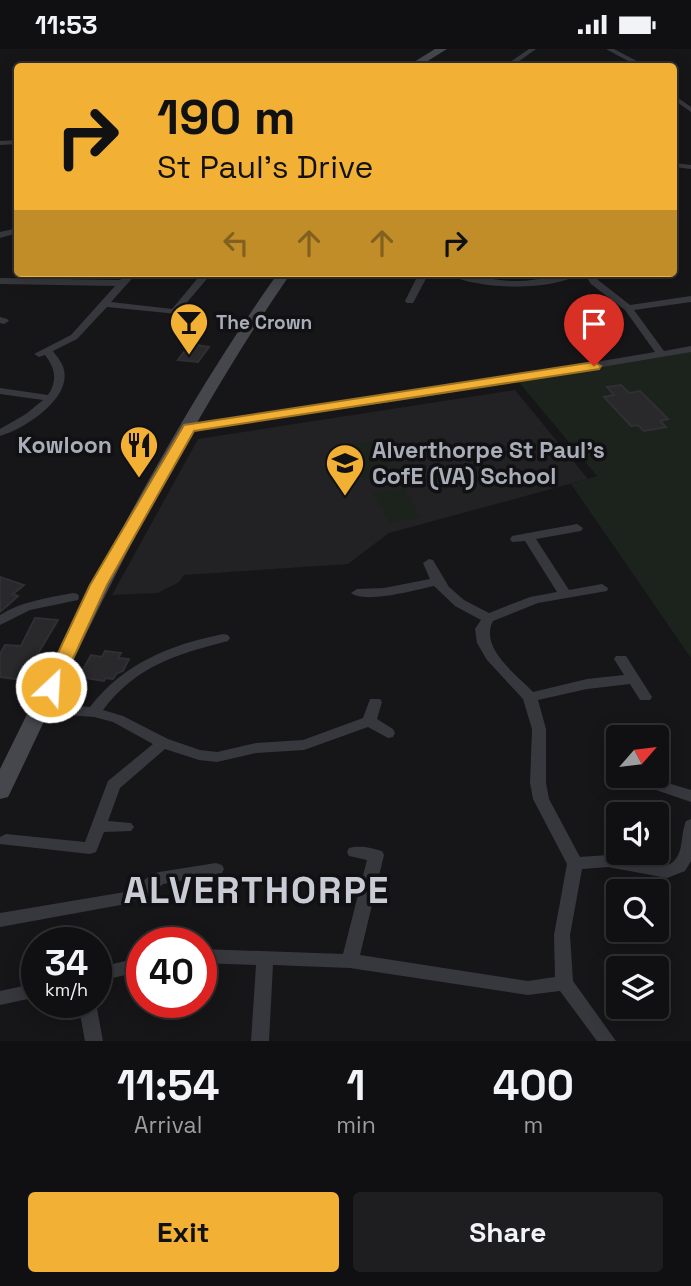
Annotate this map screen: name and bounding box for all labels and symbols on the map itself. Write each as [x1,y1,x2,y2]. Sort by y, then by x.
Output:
pin [564,294,624,366]
bar icon: The Crown [168,301,210,356]
place label: The Crown [216,310,312,335]
restaurant icon: Kowloon [118,424,160,479]
place label: Kowloon [17,430,112,460]
place label: Alverthorpe St Paul's CofE (VA) School [372,435,605,491]
school or university icon: Alverthorpe St Paul's CofE (VA) School [324,442,366,497]
position arrow [14,650,88,724]
north arrow [606,725,668,787]
district label: ALVERTHORPE [124,867,390,914]
speed limit sign: 40 [126,927,217,1018]

